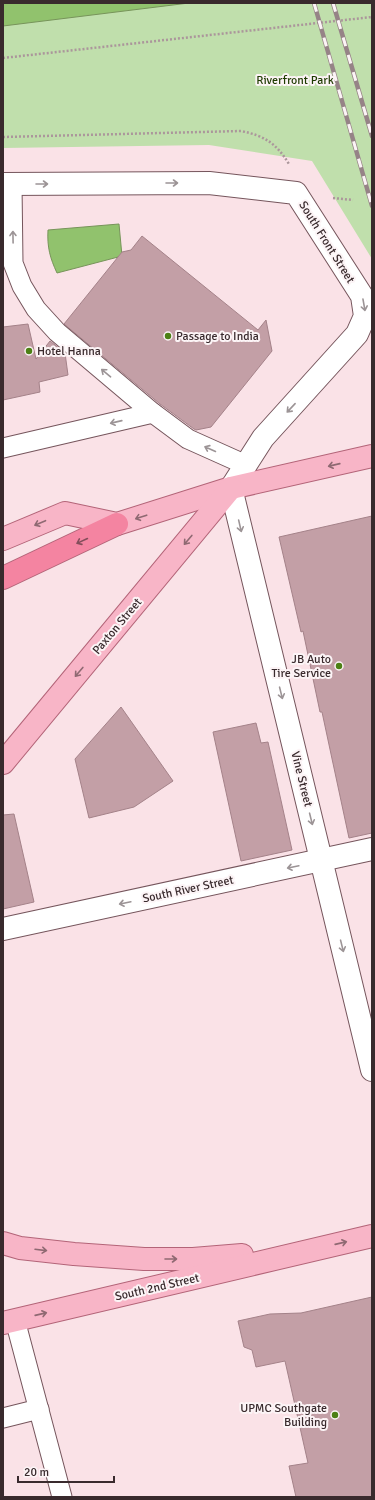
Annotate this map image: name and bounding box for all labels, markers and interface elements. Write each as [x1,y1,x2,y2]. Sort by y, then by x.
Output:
park label: Riverfront Park [256,73,334,88]
one-way arrow [165,179,178,187]
one-way arrow [35,180,48,188]
street label: South Front Street [295,198,358,286]
one-way arrow [9,231,17,244]
one-way arrow [360,298,368,311]
place label: Passage to India [176,329,259,344]
marker: Passage to India [163,331,173,341]
place label: Hotel Hanna [37,344,101,359]
marker: Hotel Hanna [24,346,34,356]
one-way arrow [100,369,111,378]
one-way arrow [287,402,296,412]
one-way arrow [109,419,122,427]
one-way arrow [204,445,216,452]
one-way arrow [328,461,341,469]
one-way arrow [134,514,147,521]
one-way arrow [237,519,244,532]
one-way arrow [34,520,46,528]
one-way arrow [184,534,193,545]
one-way arrow [76,538,88,545]
street label: Paxton Street [89,595,145,658]
place label: JB Auto Tire Service [271,652,331,681]
marker: JB Auto Tire Service [334,661,344,671]
one-way arrow [74,667,83,677]
one-way arrow [277,686,285,699]
street label: Vine Street [287,750,316,808]
one-way arrow [308,813,316,826]
one-way arrow [287,863,300,871]
street label: South River Street [141,873,235,906]
one-way arrow [119,899,132,907]
one-way arrow [339,939,346,952]
one-way arrow [334,1239,347,1246]
one-way arrow [34,1247,47,1254]
one-way arrow [164,1255,177,1263]
street label: South 2nd Street [113,1270,201,1304]
one-way arrow [34,1310,47,1318]
place label: UPMC Southgate Building [240,1401,327,1430]
marker: UPMC Southgate Building [330,1410,340,1420]
scale bar [18,1458,114,1484]
text: 20 m [24,1465,49,1480]

